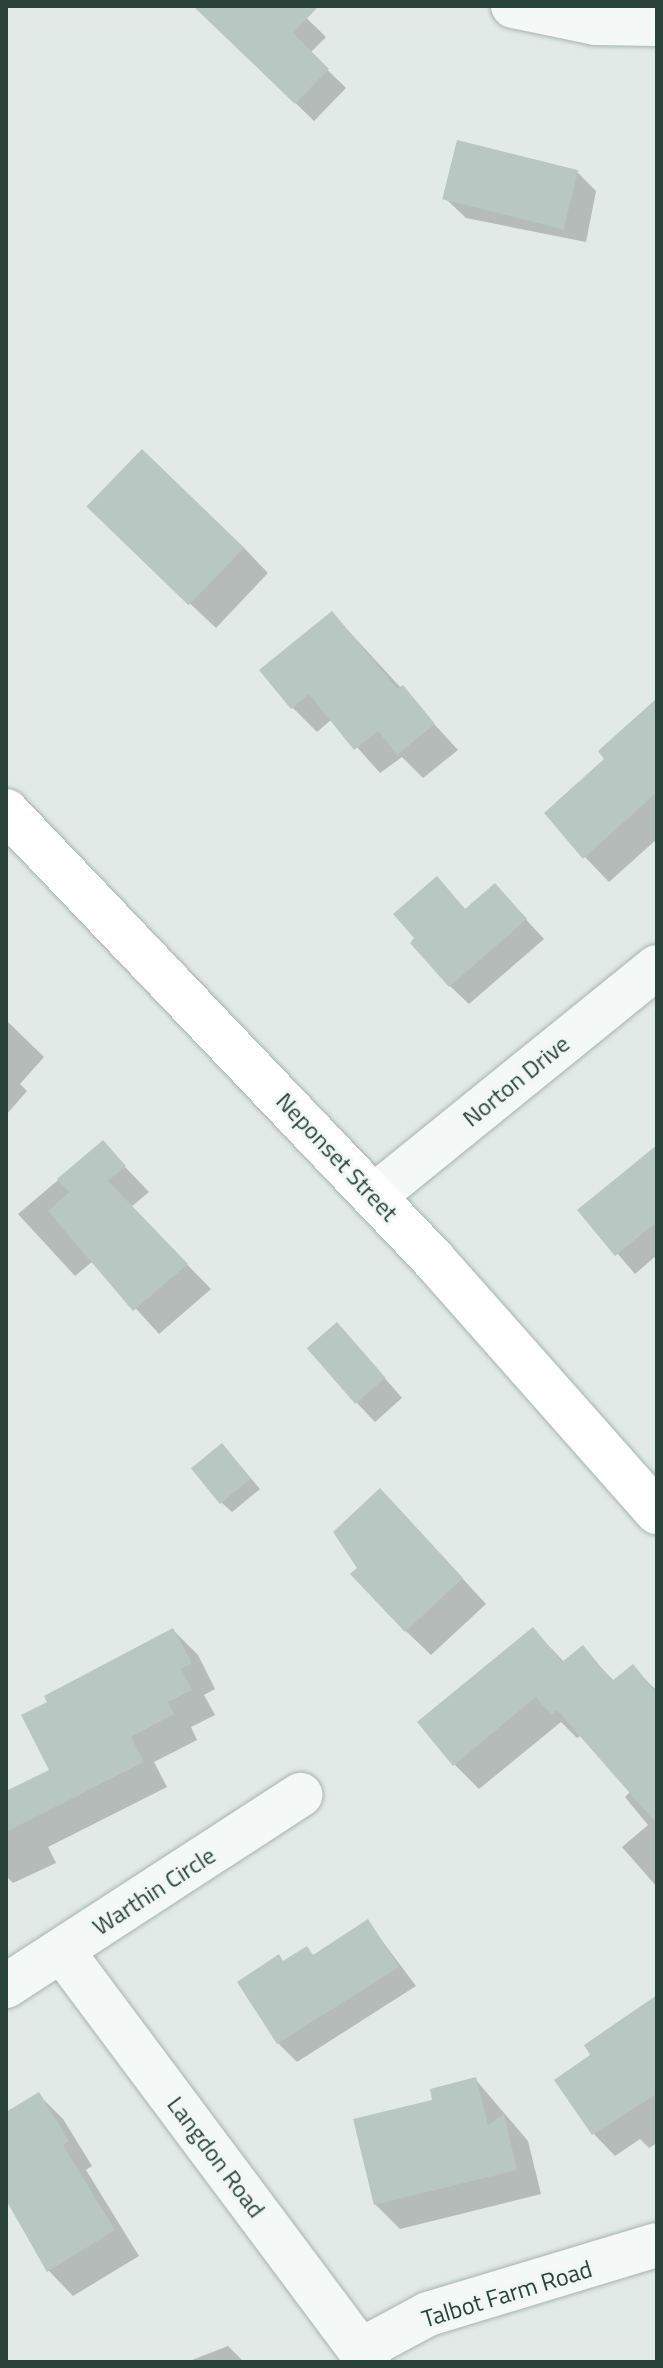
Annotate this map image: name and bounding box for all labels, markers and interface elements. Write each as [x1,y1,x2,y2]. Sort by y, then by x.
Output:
street label: Norton Drive [457,1029,575,1133]
street label: Neponset Street [270,1087,404,1227]
street label: Warthin Circle [87,1841,221,1941]
street label: Langdon Road [161,2091,271,2223]
street label: Talbot Farm Road [418,2254,596,2334]

